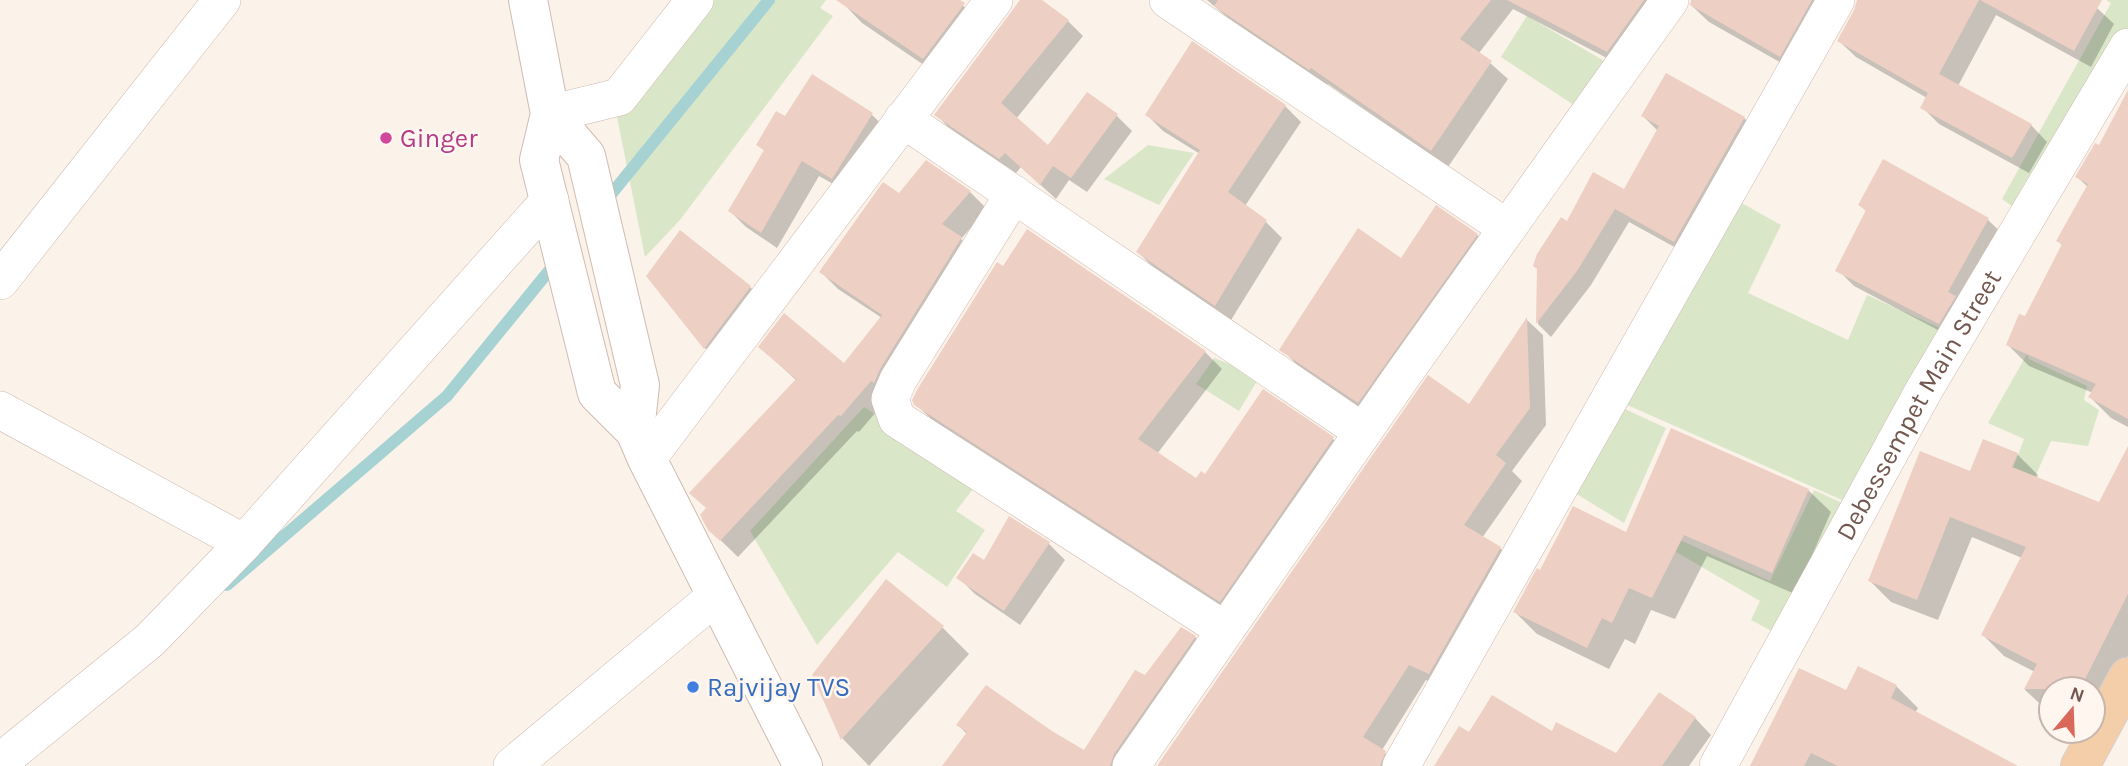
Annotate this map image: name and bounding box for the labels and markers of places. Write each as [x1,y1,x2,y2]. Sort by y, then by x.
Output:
place label: Ginger [400,123,478,154]
marker: Ginger [378,130,394,146]
place label: Rajvijay TVS [707,672,850,703]
marker: Rajvijay TVS [685,679,701,695]

